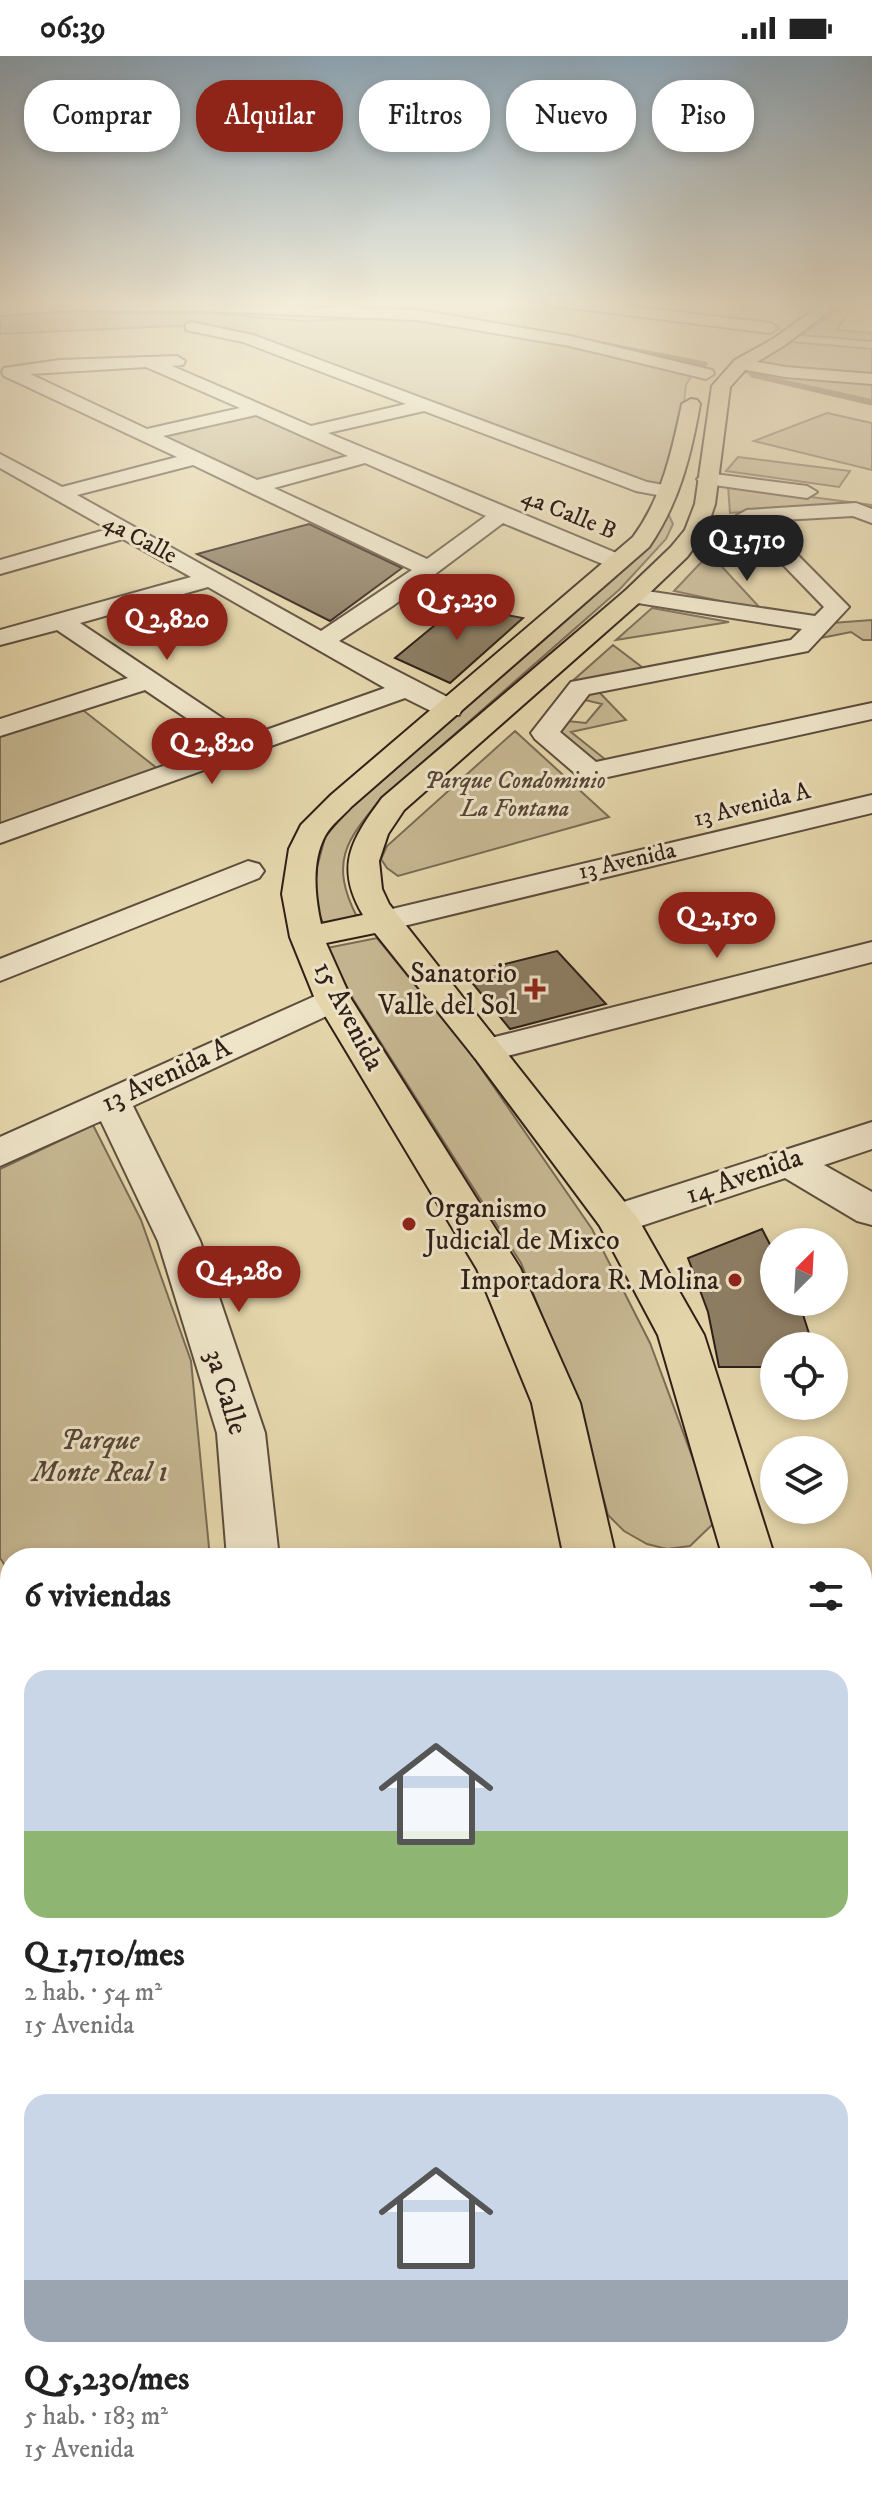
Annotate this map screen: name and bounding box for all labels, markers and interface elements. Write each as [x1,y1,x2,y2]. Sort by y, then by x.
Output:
text: 06:39 [40,10,106,47]
chip: Comprar [24,80,180,152]
chip: Alquilar [196,80,343,152]
chip: Filtros [359,80,490,152]
chip: Nuevo [506,80,636,152]
chip: Piso [652,80,754,152]
street label: 4a Calle B [517,481,621,547]
street label: 4a Calle [98,507,182,571]
pin: Q 1,710 [673,515,821,583]
text: Q 1,710 [709,524,785,557]
pin: Q 5,230 [383,574,531,642]
text: Q 5,230 [417,583,497,616]
pin: Q 2,820 [93,594,241,662]
text: Q 2,820 [125,603,209,636]
pin: Q 2,820 [138,718,286,786]
text: Q 2,820 [170,727,254,760]
park label: Parque Condominio La Fontana [424,766,606,824]
street label: 13 Avenida A [690,776,814,834]
street label: 13 Avenida [575,835,679,887]
pin: Q 2,150 [643,892,791,960]
text: Q 2,150 [676,901,758,934]
street label: 15 Avenida [306,955,392,1077]
place label: Sanatorio Valle del Sol [377,956,518,1023]
marker: Sanatorio Valle del Sol [524,978,546,1000]
street label: 13 Avenida A [95,1029,238,1120]
street label: 14 Avenida [681,1140,807,1212]
place label: Organismo Judicial de Mixco [422,1191,620,1258]
marker: Organismo Judicial de Mixco [400,1215,418,1233]
north arrow [760,1228,848,1316]
map controls [760,1228,848,1524]
pin: Q 4,280 [165,1246,313,1314]
text: Q 4,280 [195,1255,283,1288]
place label: Importadora R. Molina [460,1263,719,1298]
marker: Importadora R. Molina [726,1271,744,1289]
button: locate [760,1332,848,1420]
street label: 3a Calle [197,1345,255,1439]
park label: Parque Monte Real 1 [30,1423,168,1490]
button: layers [760,1436,848,1524]
icon: filters [804,1574,848,1618]
text: 6 viviendas [24,1575,171,1617]
icon: home [364,1722,508,1866]
text: Q 1,710/mes [24,1934,185,1976]
text: 2 hab. · 54 m² [24,1976,162,2009]
text: 15 Avenida [24,2009,134,2042]
icon: home [364,2146,508,2290]
text: Q 5,230/mes [24,2358,189,2400]
text: 5 hab. · 183 m² [24,2400,168,2433]
text: 15 Avenida [24,2433,134,2466]

